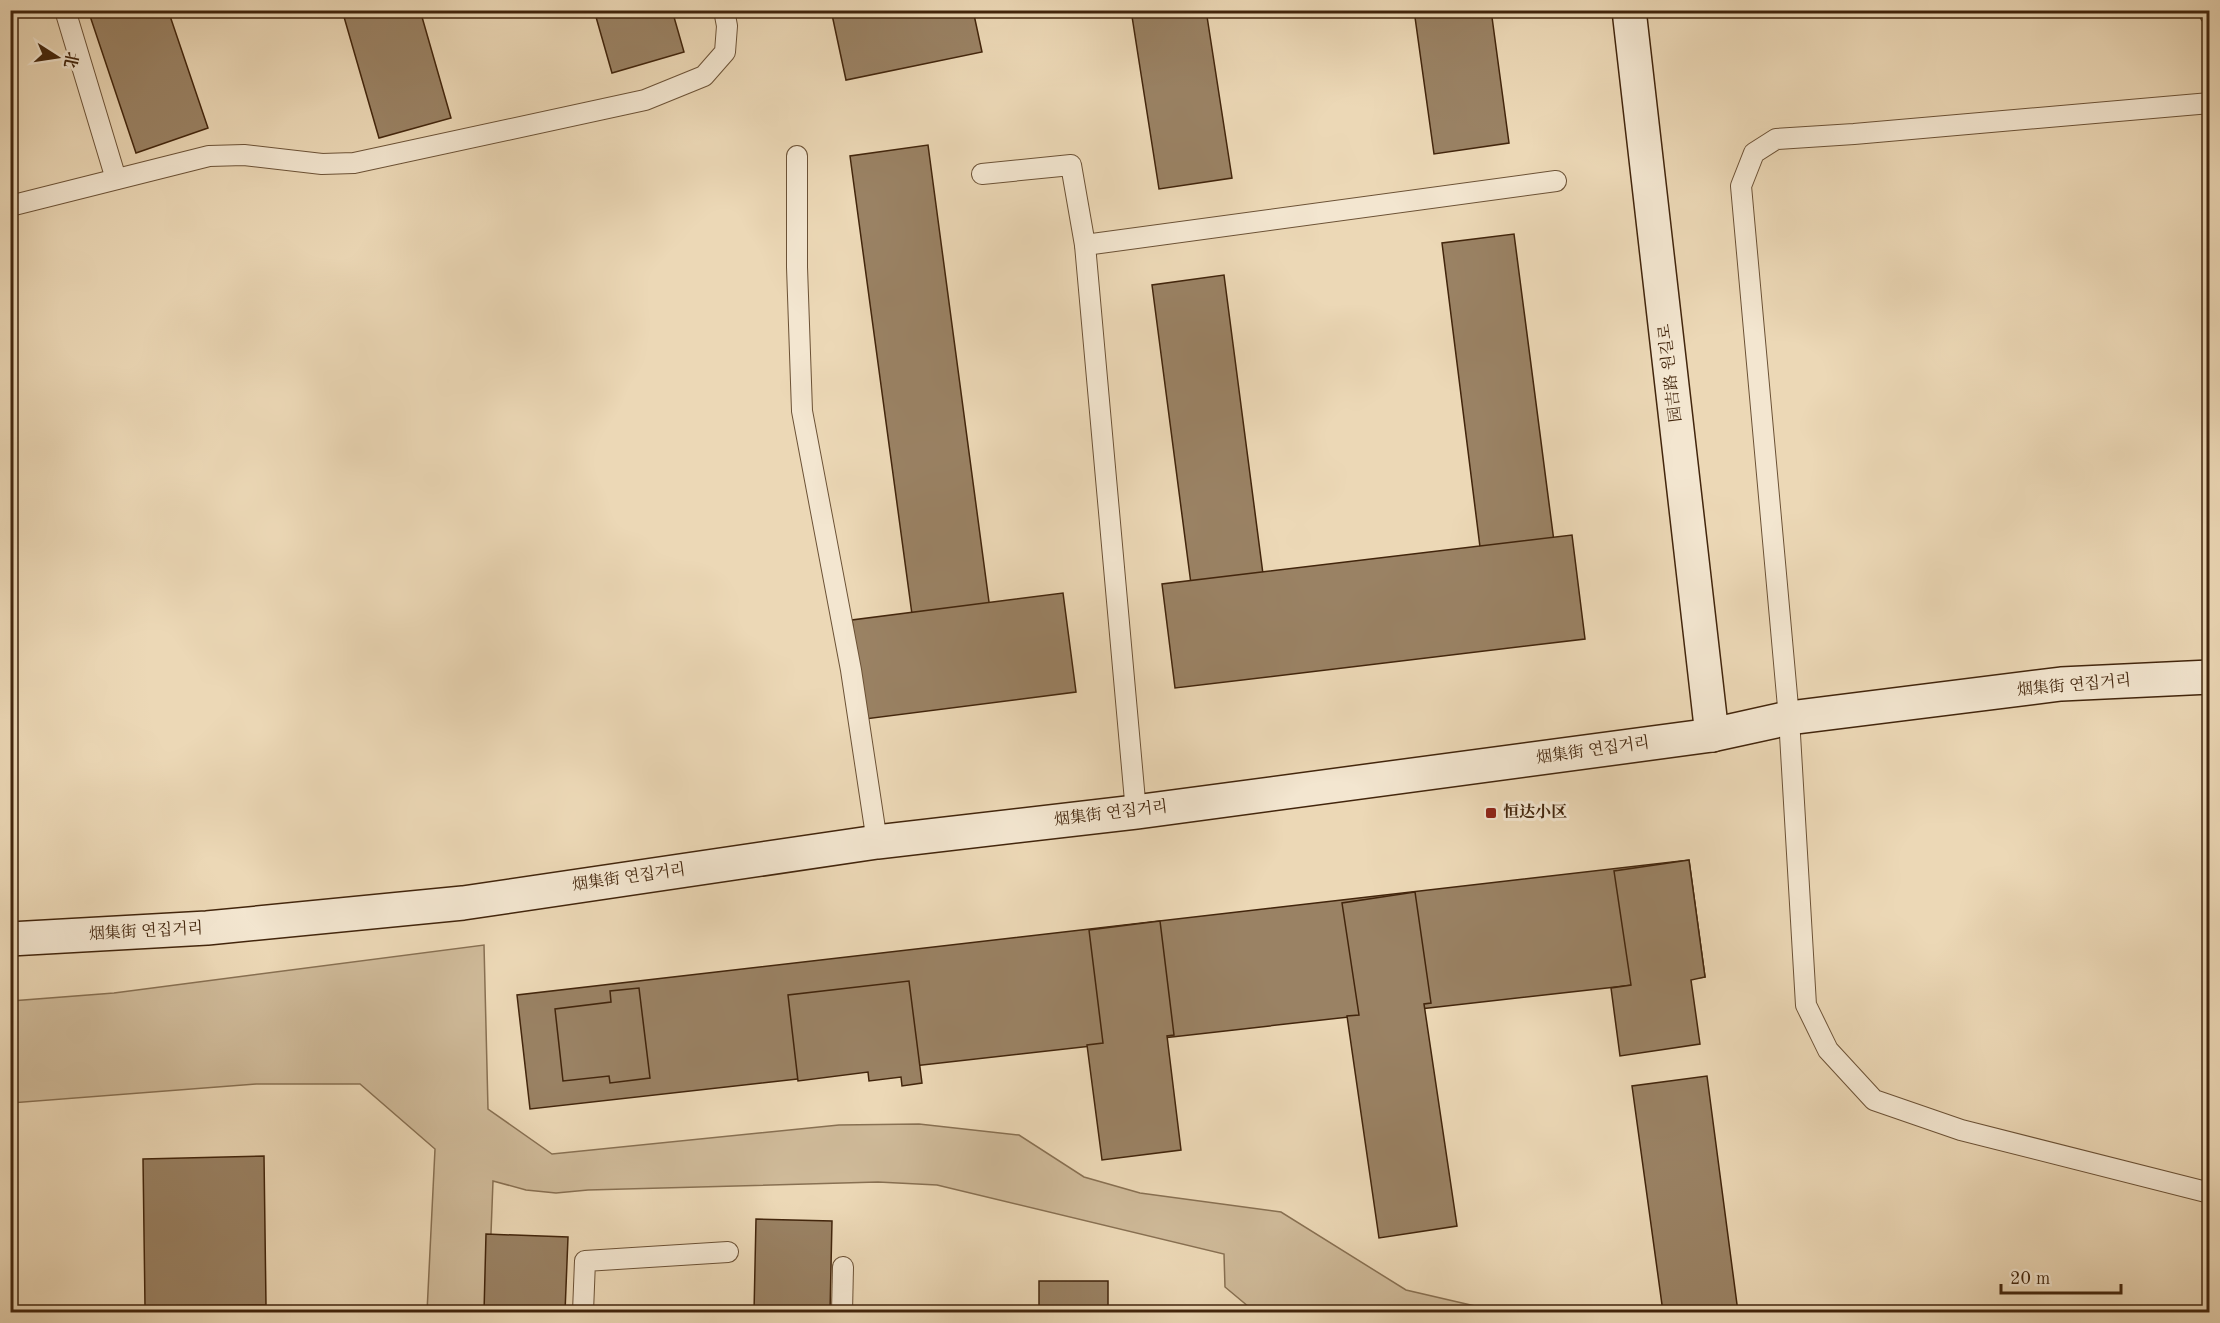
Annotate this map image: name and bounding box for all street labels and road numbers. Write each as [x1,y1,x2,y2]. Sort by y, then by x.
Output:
street label: 园吉路 원길로 [1655,322,1685,423]
street label: 烟集街 연집거리 [2016,671,2132,699]
street label: 烟集街 연집거리 [1535,733,1651,767]
street label: 烟集街 연집거리 [1053,797,1169,829]
street label: 烟集街 연집거리 [571,860,687,894]
street label: 烟集街 연집거리 [88,919,203,943]

